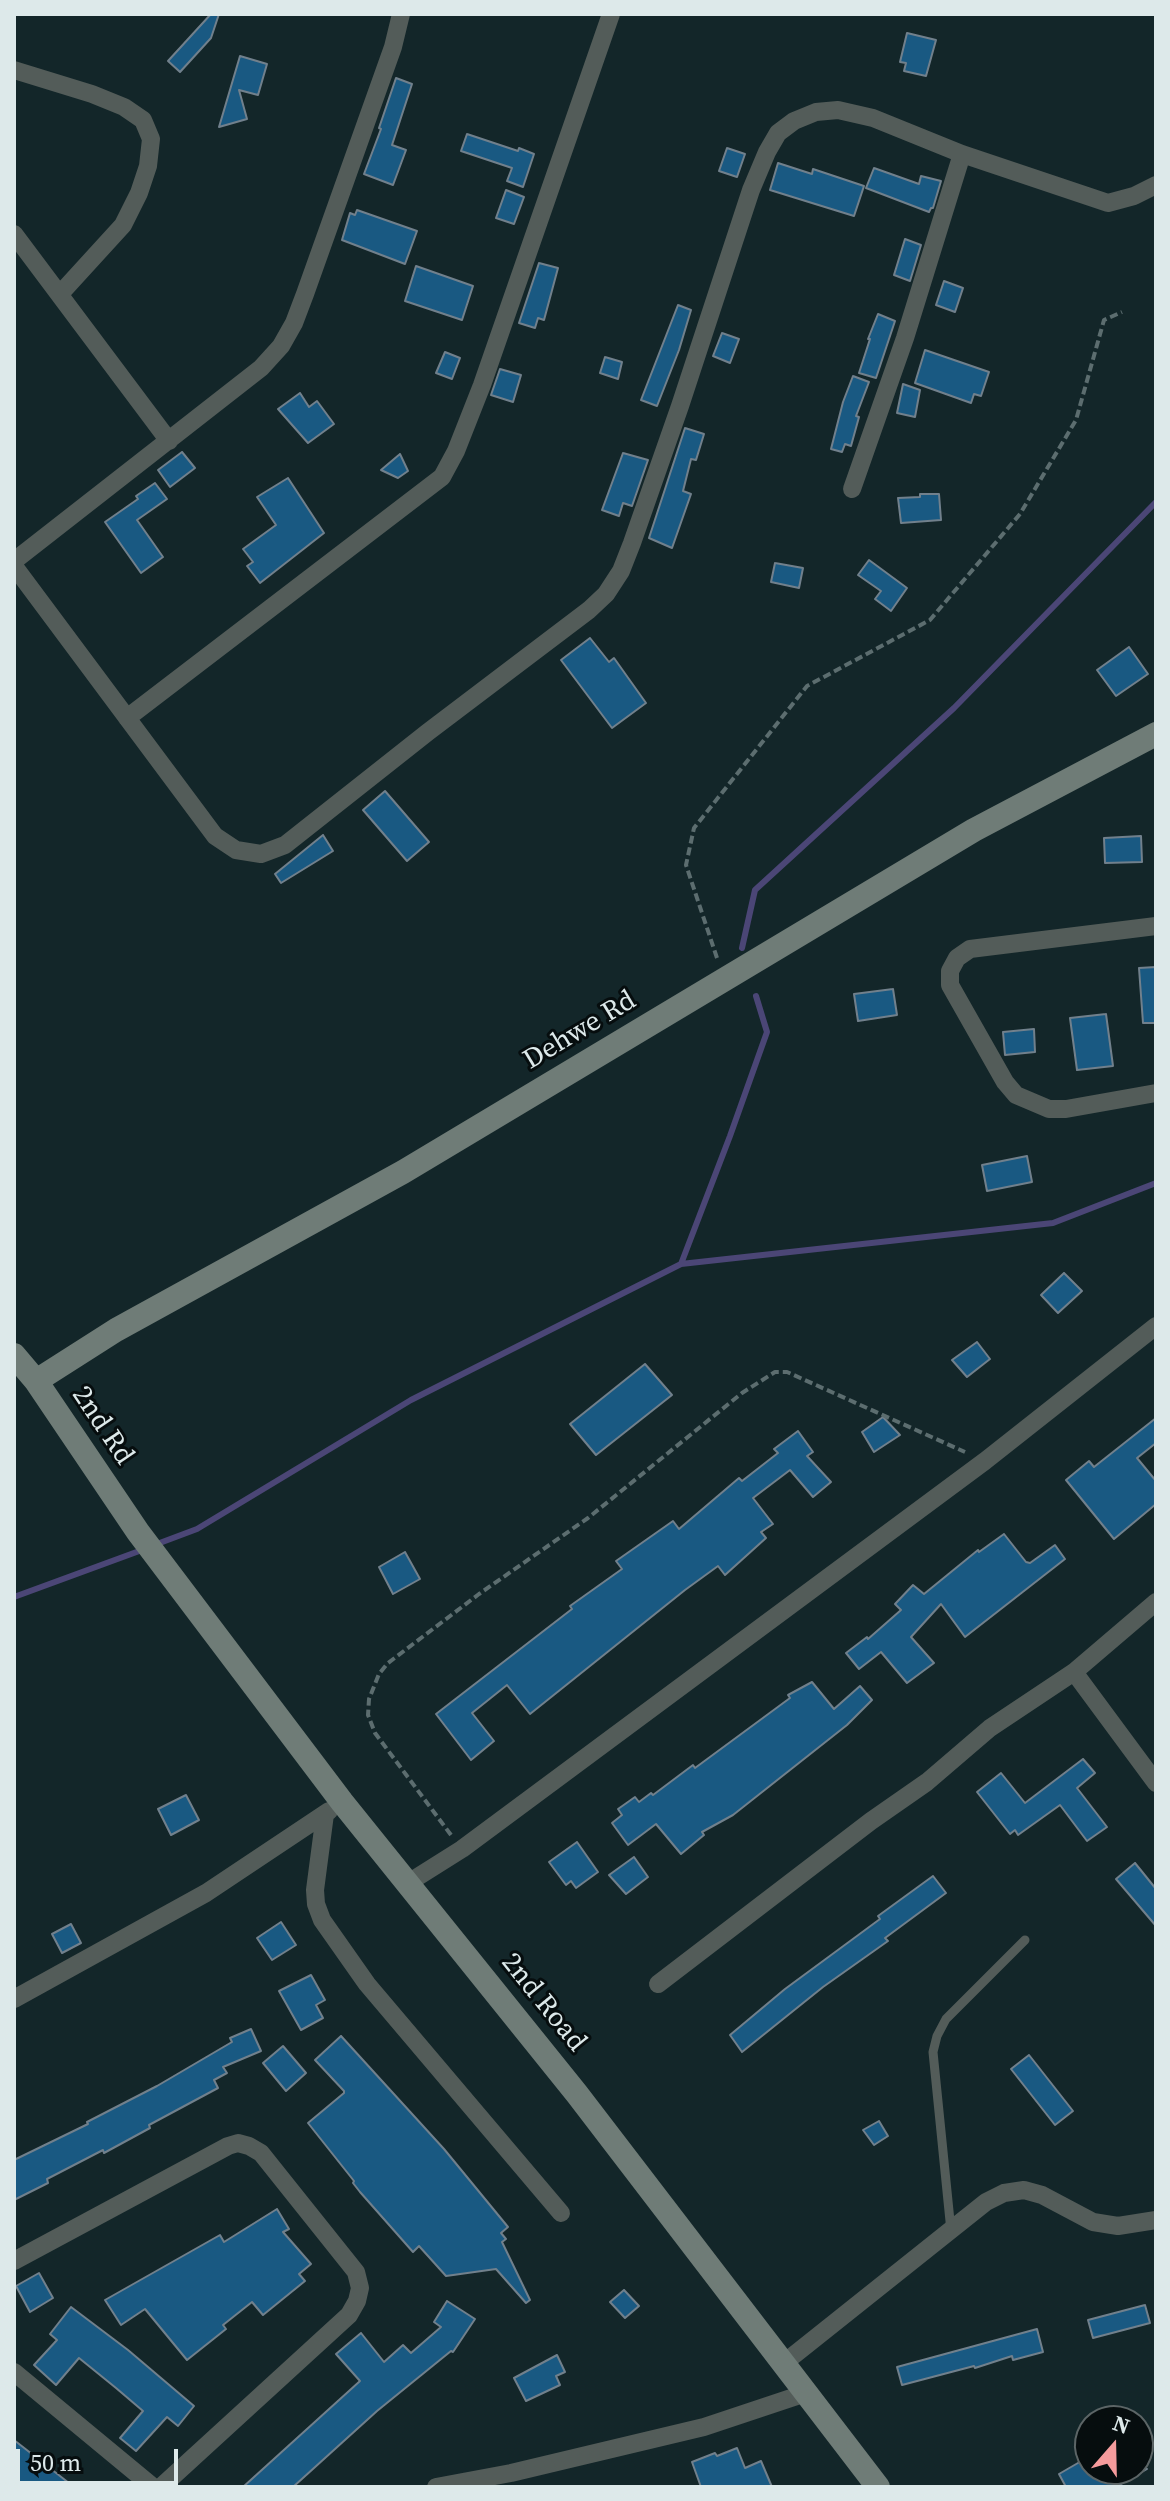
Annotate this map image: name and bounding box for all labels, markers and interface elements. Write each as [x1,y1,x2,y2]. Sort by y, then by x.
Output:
street label: Dehwe Rd [518,984,642,1078]
street label: 2nd Rd [64,1380,140,1472]
street label: 2nd Road [493,1947,593,2059]
north arrow [1074,2405,1154,2485]
text: N [1109,2407,1134,2441]
scale bar [20,2433,182,2483]
text: 50 m [30,2446,81,2479]

